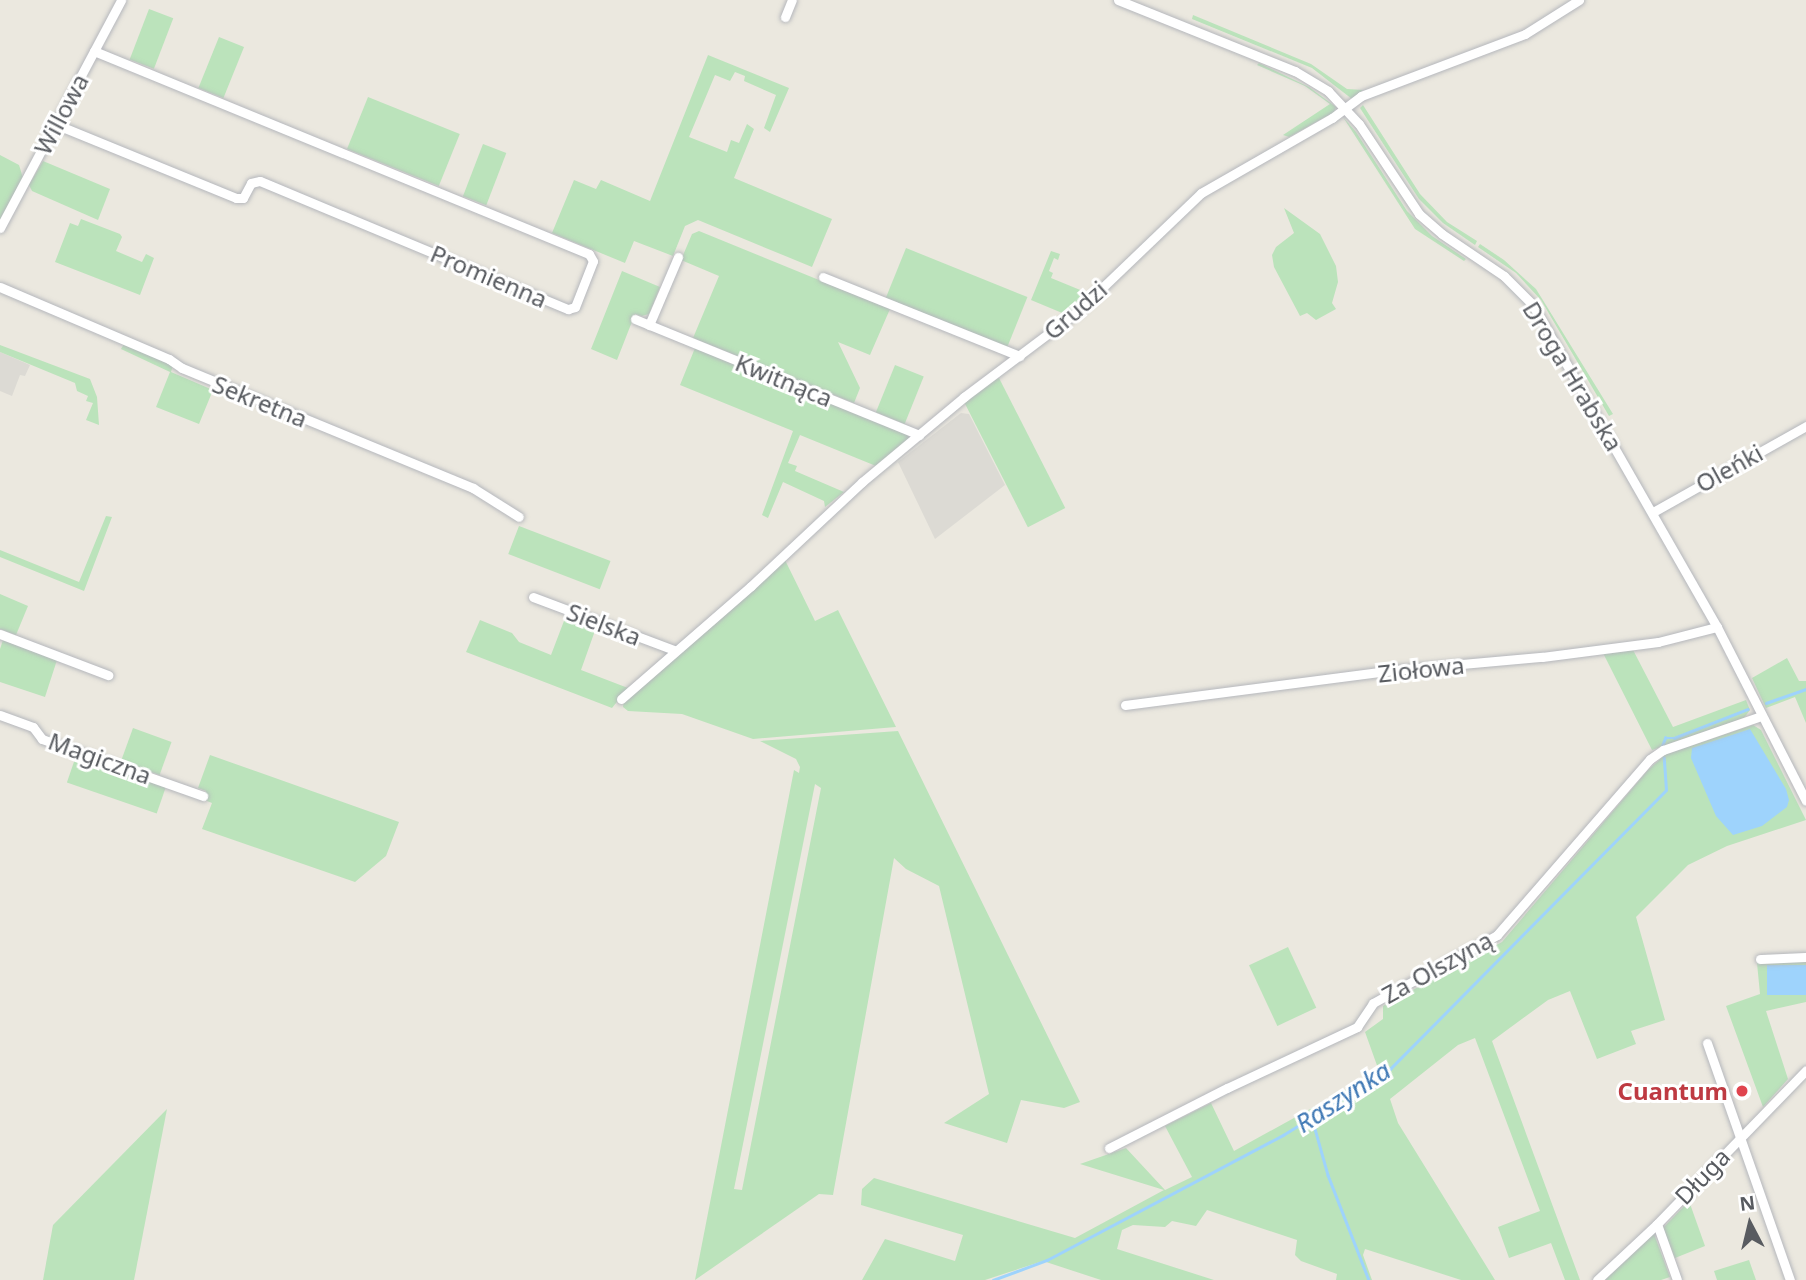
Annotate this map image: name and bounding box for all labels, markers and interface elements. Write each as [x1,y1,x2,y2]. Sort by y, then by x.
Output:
street label: Willowa [28,69,94,159]
street label: Promienna [426,239,552,313]
street label: Grudzi [1037,275,1113,345]
street label: Droga Hrabska [1517,296,1629,456]
street label: Kwitnąca [731,348,837,412]
street label: Sekretna [208,369,312,433]
street label: Oleńki [1690,438,1768,498]
street label: Sielska [563,597,645,651]
street label: Ziołowa [1376,650,1466,688]
street label: Magiczna [45,726,155,790]
street label: Za Olszyną [1377,925,1497,1009]
water label: Raszynka [1290,1055,1396,1139]
place label: Cuantum [1618,1077,1728,1105]
marker: Cuantum [1734,1083,1750,1099]
street label: Długa [1668,1142,1736,1210]
north arrow [1715,1189,1785,1259]
text: N [1738,1189,1757,1217]

